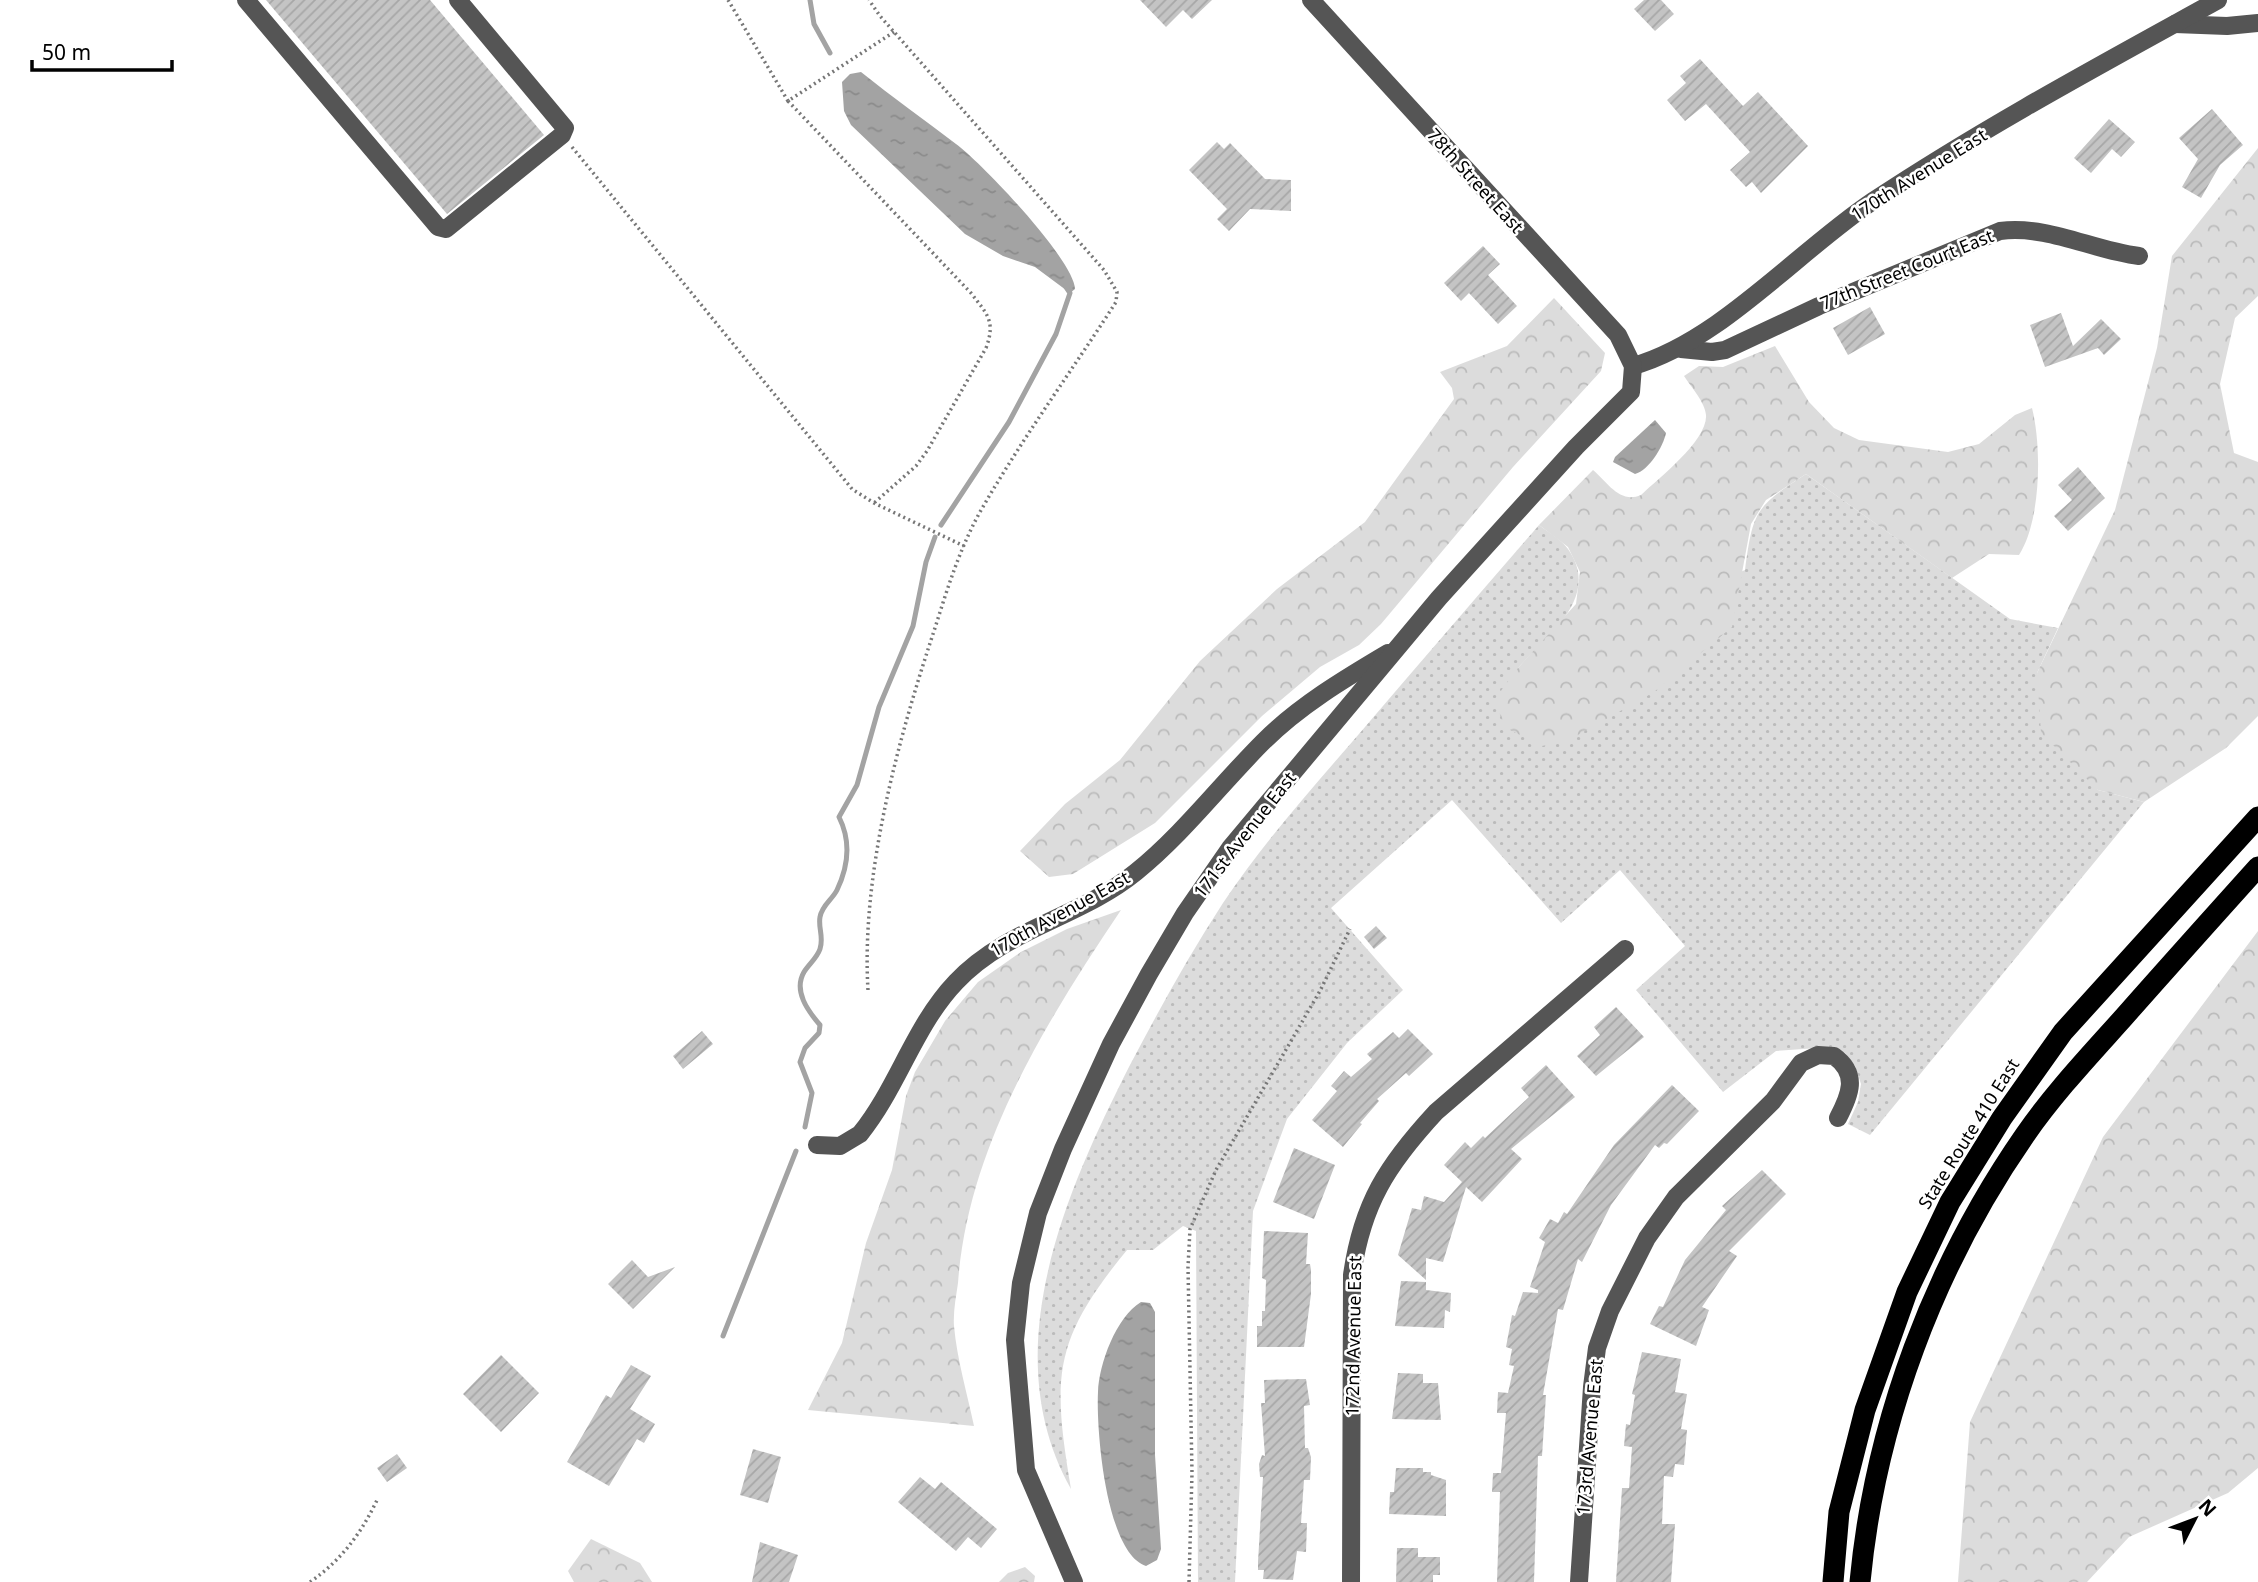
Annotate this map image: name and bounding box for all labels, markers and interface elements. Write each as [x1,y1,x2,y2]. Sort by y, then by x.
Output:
scale bar [32,28,172,72]
text: 50 m [42,38,91,66]
street label: 170th Avenue East [1846,122,1992,226]
street label: 78th Street East [1422,123,1530,238]
street label: 77th Street Court East [1816,223,1997,315]
street label: 171st Avenue East [1187,766,1301,902]
street label: 170th Avenue East [985,865,1134,962]
street label: State Route 410 East [1912,1053,2024,1213]
street label: 172nd Avenue East [1340,1255,1366,1417]
street label: 173rd Avenue East [1570,1357,1608,1516]
north arrow [2160,1484,2230,1554]
text: N [2193,1493,2222,1522]

